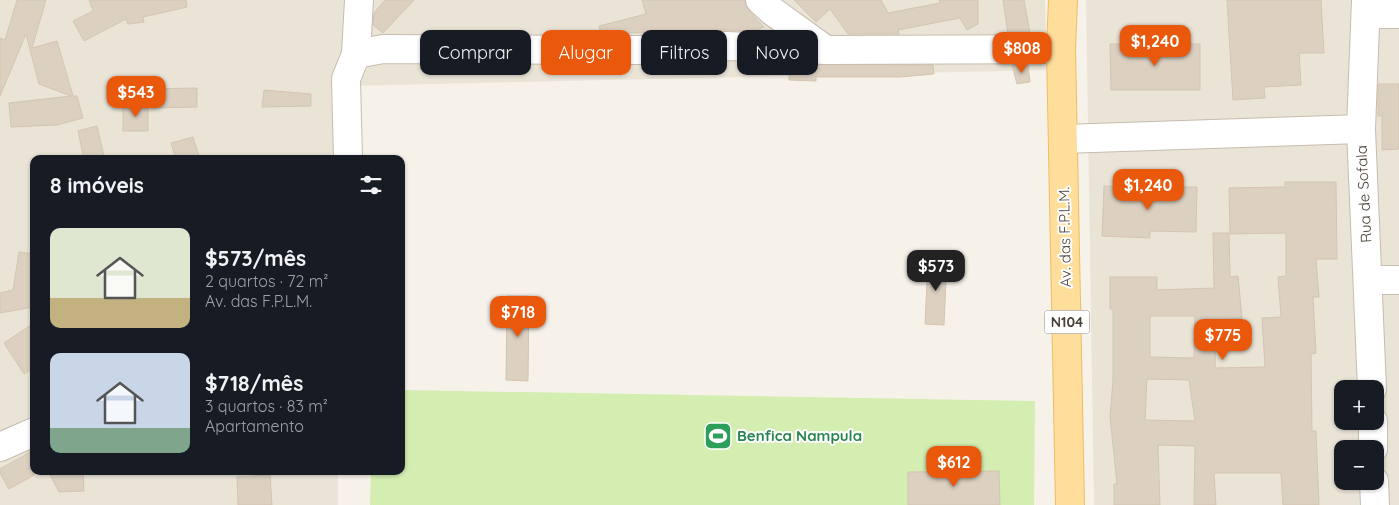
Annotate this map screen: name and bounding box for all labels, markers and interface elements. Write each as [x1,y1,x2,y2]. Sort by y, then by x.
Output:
pin: $1,240 [1114,24,1196,67]
chip: Comprar [420,30,531,75]
chip: Alugar [541,30,631,75]
chip: Filtros [641,30,727,75]
chip: Novo [737,30,818,75]
text: $1,240 [1131,31,1179,51]
pin: $808 [992,32,1052,74]
text: $808 [1004,38,1040,58]
pin: $543 [106,76,166,118]
text: $543 [118,82,154,102]
street label: Rua de Sofala [1351,145,1376,243]
pin: $1,240 [1107,168,1189,211]
icon: filters [357,171,385,199]
text: 8 imóveis [50,172,144,198]
text: $1,240 [1124,175,1172,195]
street label: Av. das F.P.L.M. [1054,187,1075,287]
text: $573/mês [205,245,306,271]
icon: home [90,248,150,308]
pin: $573 [906,250,966,292]
text: $573 [918,256,954,276]
text: 2 quartos · 72 m² [205,271,328,291]
text: Av. das F.P.L.M. [205,291,312,311]
pin: $718 [488,296,548,338]
text: $718 [501,302,535,322]
road number: N104 [1044,311,1090,334]
pin: $775 [1193,318,1253,361]
text: $775 [1205,325,1241,345]
text: $718/mês [205,370,303,396]
icon: home [90,373,150,433]
map controls [1334,380,1384,490]
button: + [1334,380,1384,430]
text: 3 quartos · 83 m² [205,396,328,416]
text: Apartamento [205,416,304,436]
sports icon: Benfica Nampula [703,421,733,451]
place label: Benfica Nampula [737,426,862,445]
button: − [1334,440,1384,490]
pin: $612 [924,446,984,488]
text: $612 [937,452,971,472]

